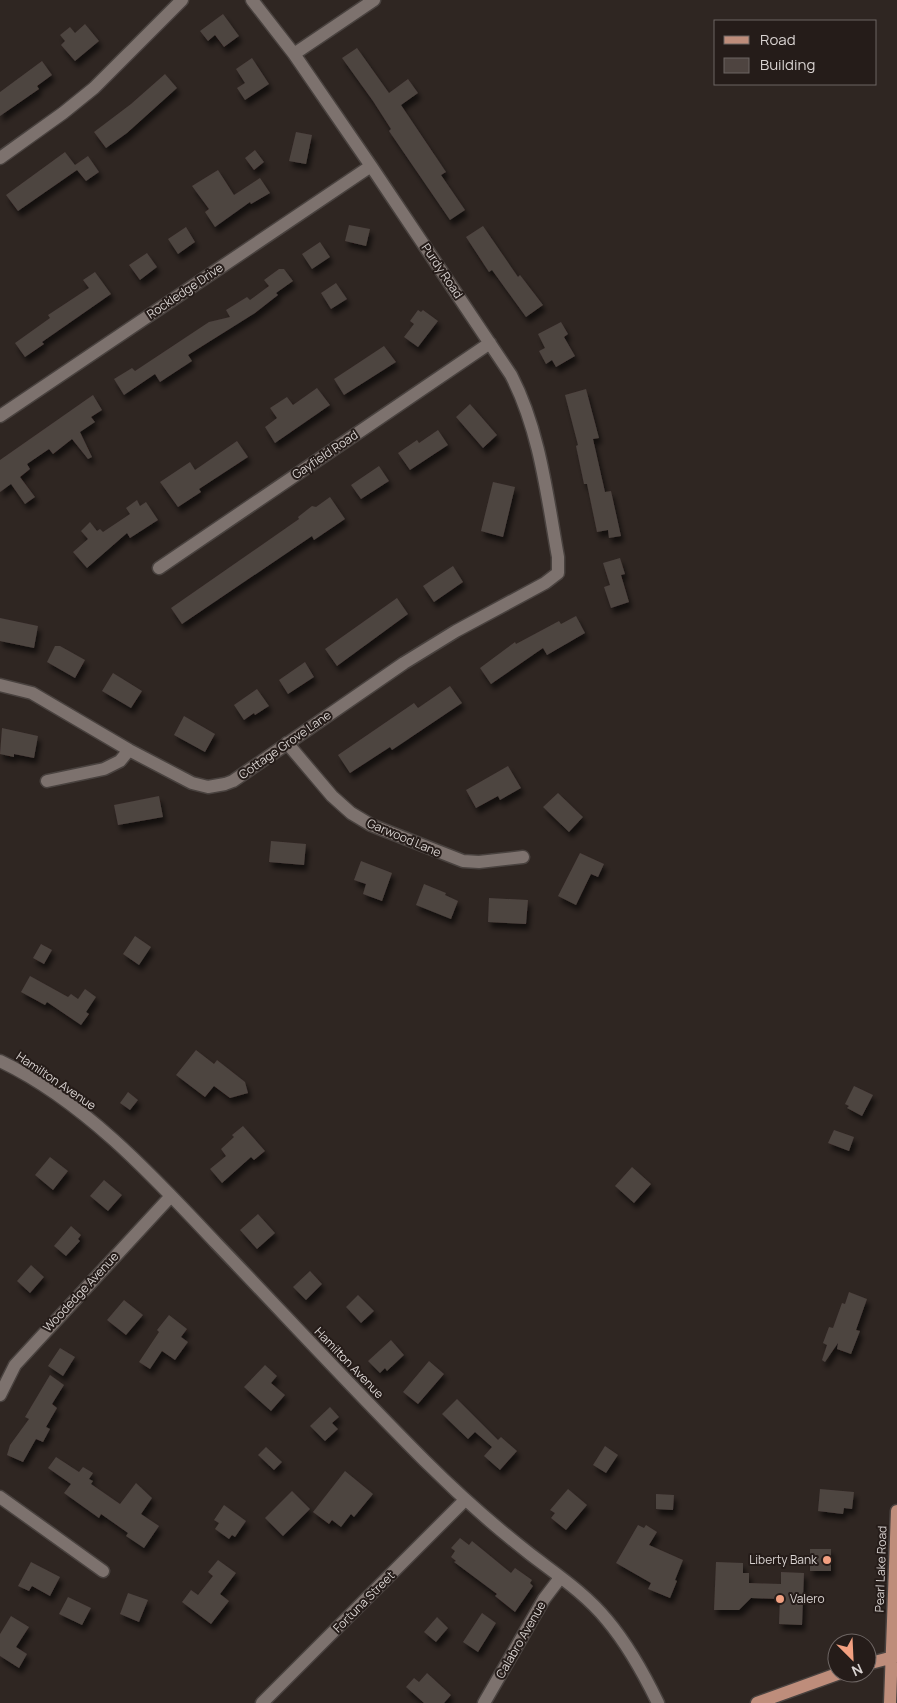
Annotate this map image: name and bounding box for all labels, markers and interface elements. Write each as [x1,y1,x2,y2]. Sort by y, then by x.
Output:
legend [714,20,877,85]
text: Road [760,29,796,50]
text: Building [760,54,815,75]
street label: Purdy Road [418,240,467,302]
street label: Rockledge Drive [143,259,226,322]
street label: Gayfield Road [288,426,361,483]
street label: Cottage Grove Lane [235,706,334,783]
street label: Garwood Lane [364,814,444,861]
street label: Hamilton Avenue [13,1048,100,1114]
street label: Woodedge Avenue [39,1248,122,1335]
street label: Hamilton Avenue [311,1323,388,1402]
street label: Pearl Lake Road [870,1525,891,1613]
place label: Liberty Bank [749,1551,818,1568]
marker: Liberty Bank [821,1554,833,1566]
street label: Fortuna Street [329,1567,398,1636]
place label: Valero [790,1590,825,1607]
marker: Valero [774,1593,786,1605]
street label: Calabro Avenue [492,1598,550,1682]
north arrow [827,1633,877,1683]
text: N [849,1660,866,1681]

